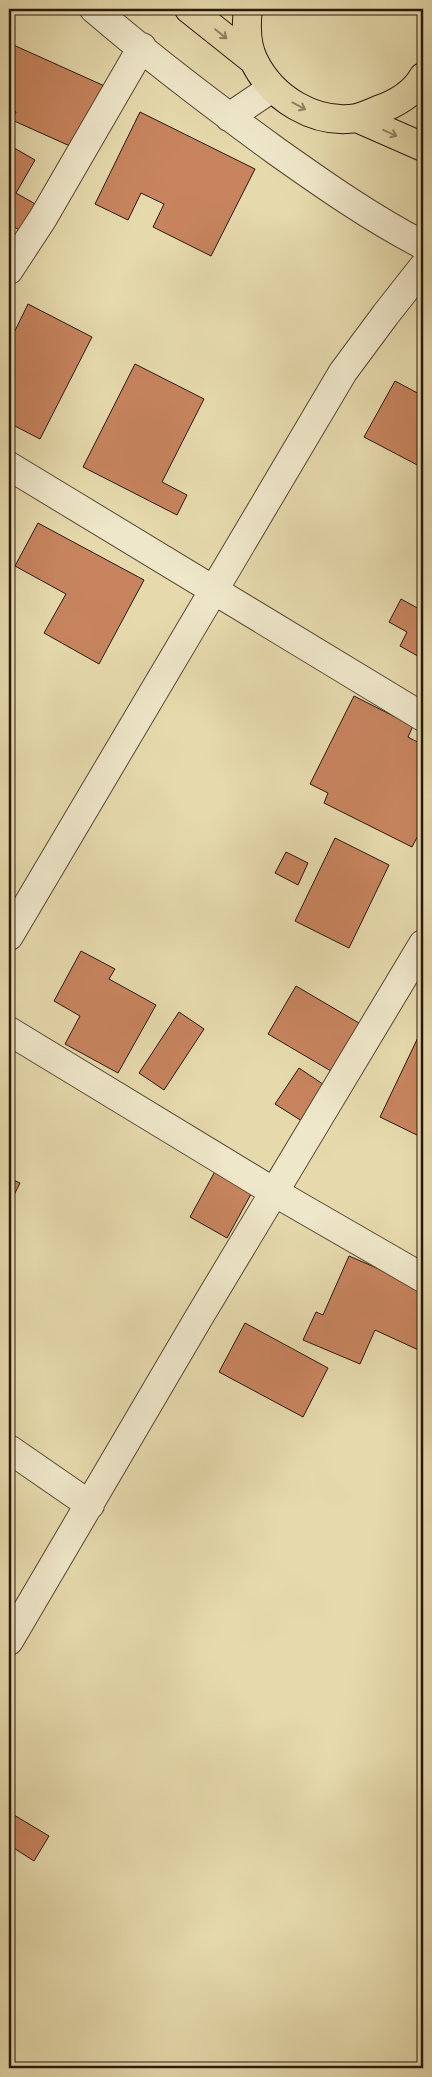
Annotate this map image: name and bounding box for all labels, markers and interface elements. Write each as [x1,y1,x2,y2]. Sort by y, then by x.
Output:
one-way arrow [214,29,227,40]
one-way arrow [291,102,305,112]
one-way arrow [382,128,397,138]

